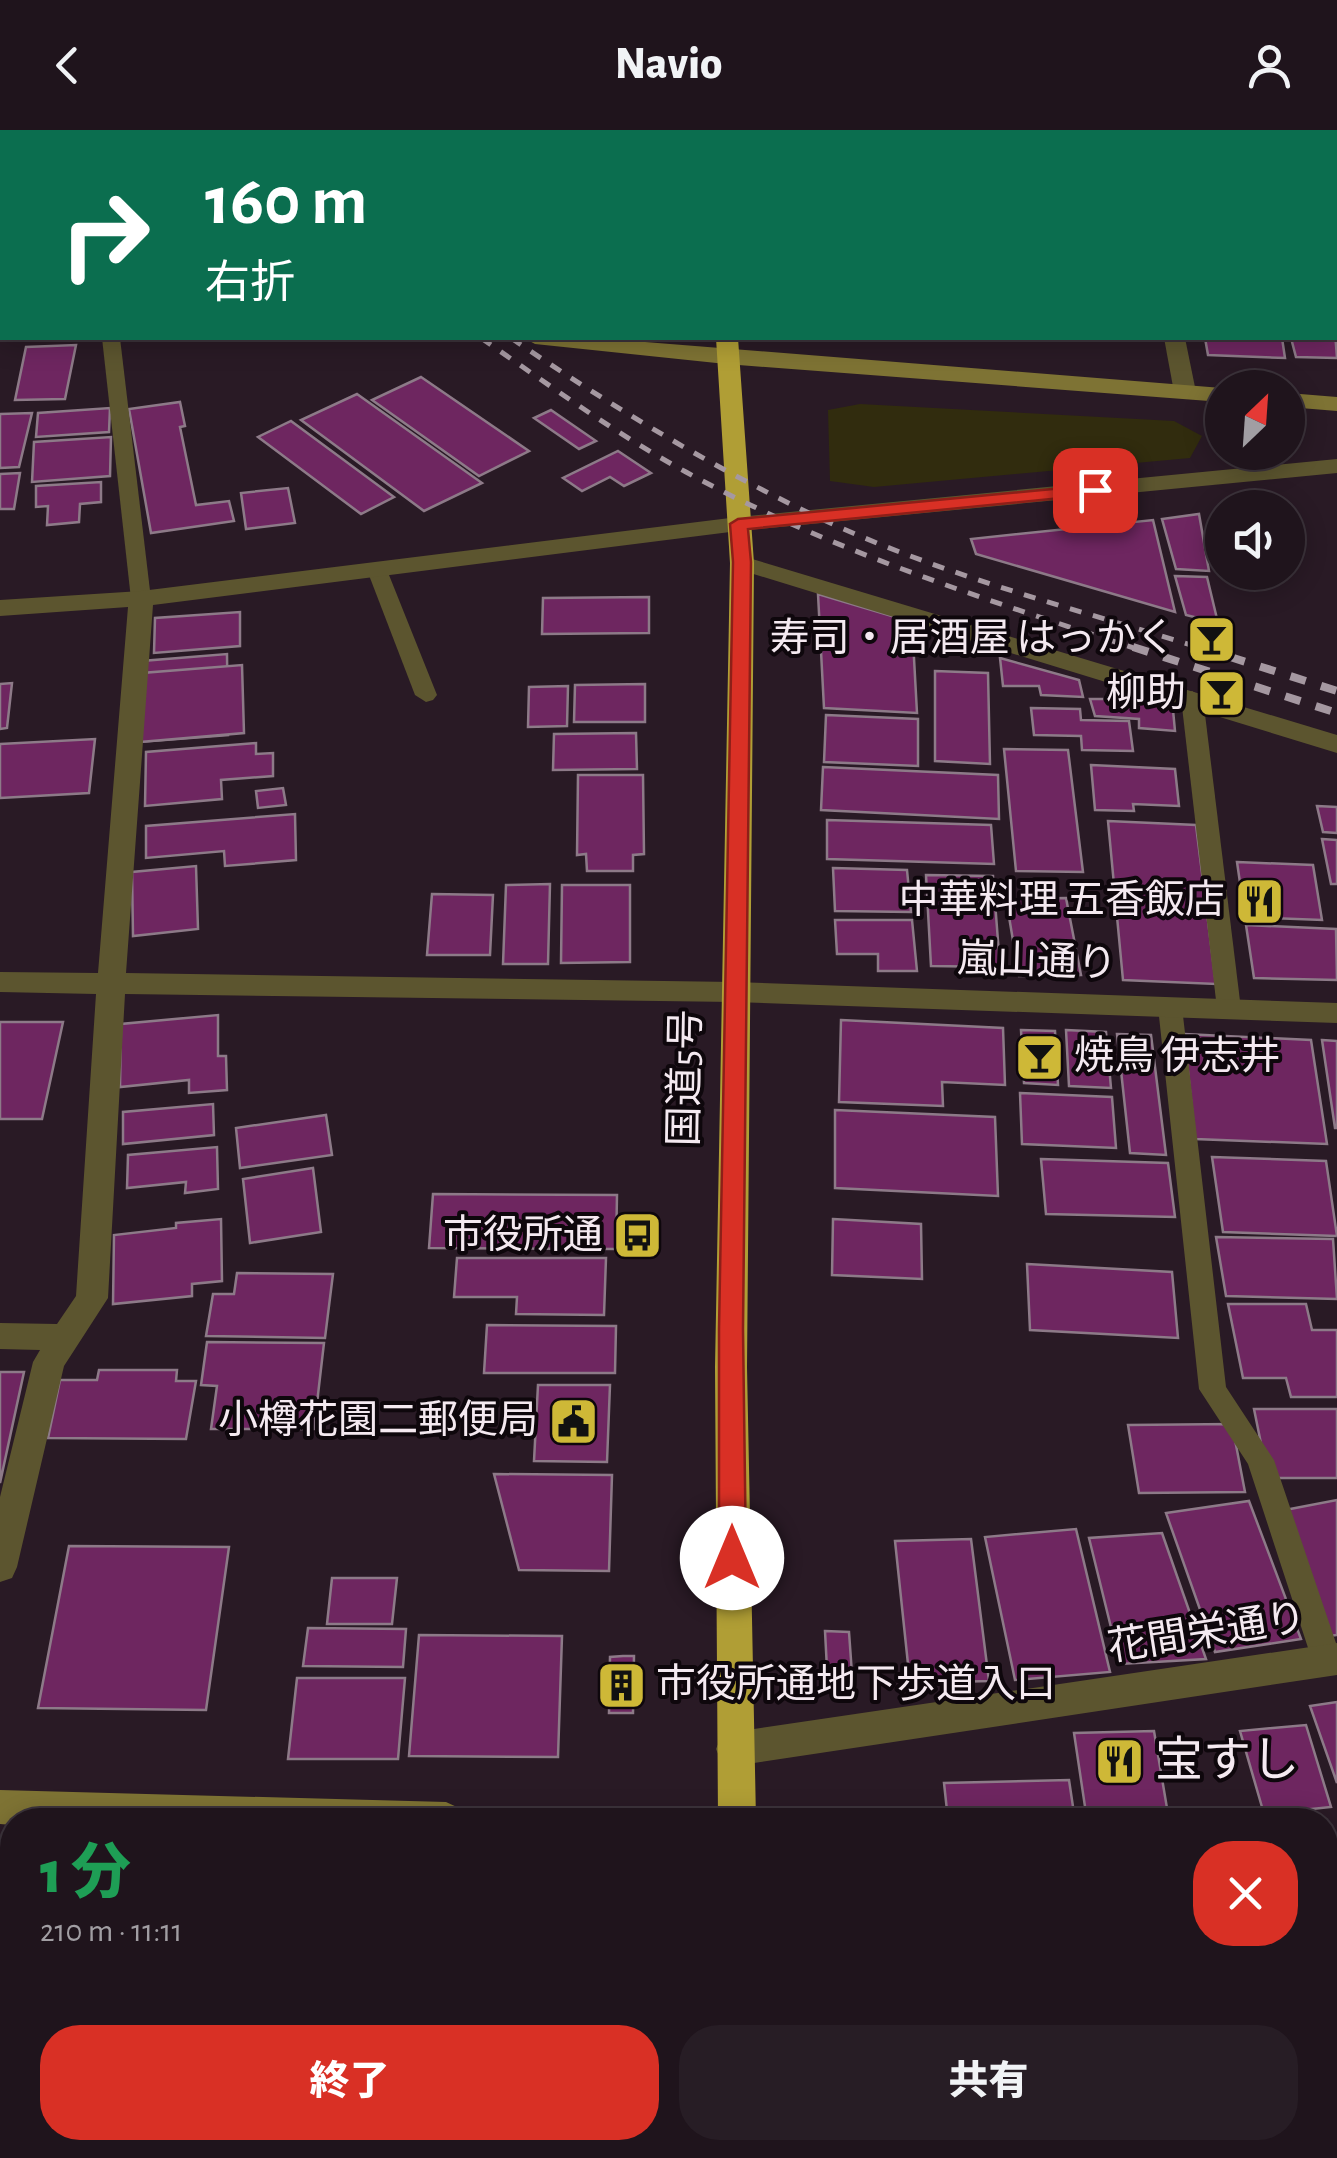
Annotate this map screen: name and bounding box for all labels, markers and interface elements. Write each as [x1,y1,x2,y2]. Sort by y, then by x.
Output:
icon: back [40,38,95,93]
icon: person [1242,38,1297,93]
text: Navio [615,42,722,87]
text: 160 m [205,167,368,237]
icon: right [40,170,170,300]
text: 右折 [205,261,295,306]
north arrow [1205,370,1305,470]
map controls [1205,370,1305,590]
pin [1053,448,1138,533]
icon: arrive [1068,463,1123,518]
button: sound [1205,490,1305,590]
bar icon: 寿司・居酒屋 はっかく [1185,613,1237,665]
place label: 寿司・居酒屋 はっかく [769,617,1176,659]
bar icon: 柳助 [1195,668,1247,720]
place label: 柳助 [1106,672,1186,714]
restaurant icon: 中華料理 五香飯店 [1234,875,1286,927]
place label: 中華料理 五香飯店 [898,879,1225,921]
street label: 嵐山通り [956,937,1118,985]
street label: 国道5号 [663,1009,707,1147]
bar icon: 焼鳥 伊志井 [1013,1031,1065,1083]
place label: 焼鳥 伊志井 [1074,1035,1281,1077]
bus stop icon: 市役所通 [612,1210,664,1262]
place label: 市役所通 [443,1214,603,1256]
public building icon: 小樽花園二郵便局 [547,1395,599,1447]
place label: 小樽花園二郵便局 [218,1399,538,1441]
position arrow [680,1506,784,1610]
street label: 花間栄通り [1105,1596,1309,1668]
building icon: 市役所通地下歩道入口 [595,1659,647,1711]
place label: 市役所通地下歩道入口 [656,1663,1056,1705]
place label: 宝すし [1155,1735,1299,1786]
restaurant icon: 宝すし [1094,1736,1146,1788]
button: close [1193,1841,1298,1946]
text: 1 分 [40,1844,131,1904]
text: 210 m · 11:11 [40,1915,183,1947]
button: 終了 [40,2025,659,2140]
button: 共有 [679,2025,1298,2140]

